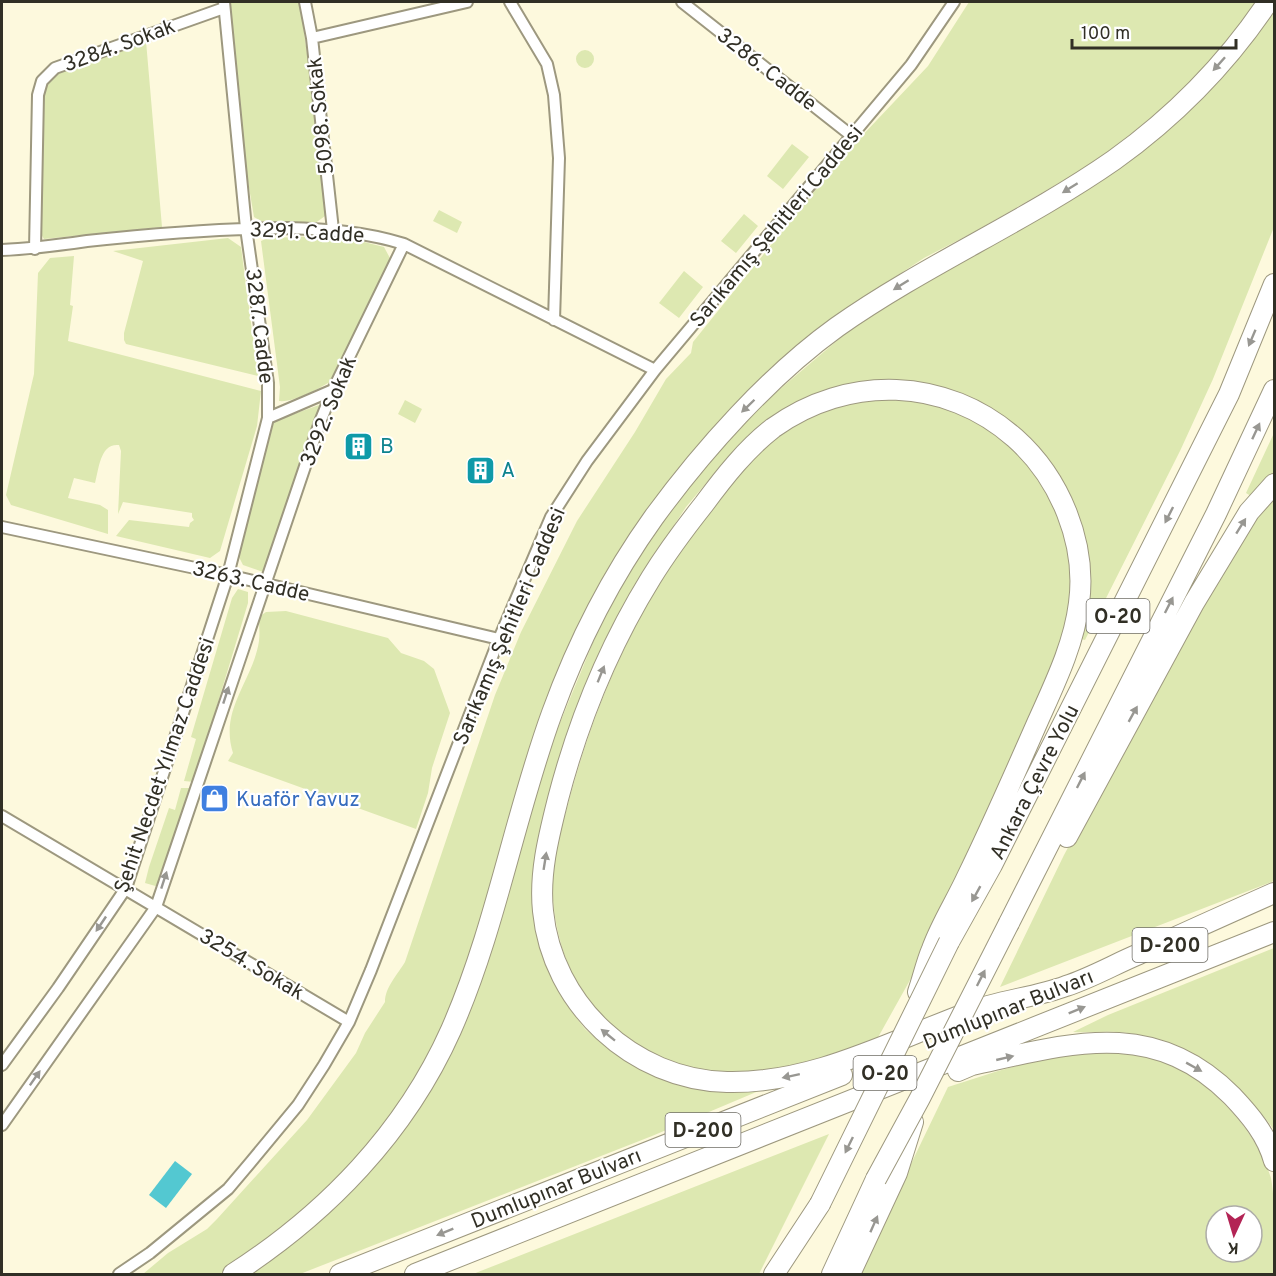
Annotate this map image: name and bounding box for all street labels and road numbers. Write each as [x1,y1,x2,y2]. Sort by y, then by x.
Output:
street label: 3284. Sokak [60,14,179,79]
street label: 3286. Cadde [711,23,822,118]
street label: 5098. Sokak [302,56,341,176]
street label: Sarıkamış Şehitleri Caddesi [685,120,870,334]
street label: 3291. Cadde [249,217,365,250]
street label: 3287. Cadde [238,267,279,385]
street label: 3292. Sokak [295,352,364,471]
street label: Sarıkamış Şehitleri Caddesi [448,504,573,750]
street label: 3263. Cadde [189,556,312,609]
road number: O-20 [1086,599,1150,633]
street label: Şehit Necdet Yılmaz Caddesi [109,634,222,897]
street label: Ankara Çevre Yolu [985,700,1086,865]
street label: 3254. Sokak [194,923,309,1007]
road number: D-200 [1132,928,1208,962]
street label: Dumlupınar Bulvarı [919,964,1098,1057]
road number: O-20 [854,1056,916,1090]
road number: D-200 [666,1113,740,1147]
street label: Dumlupınar Bulvarı [467,1143,646,1236]

